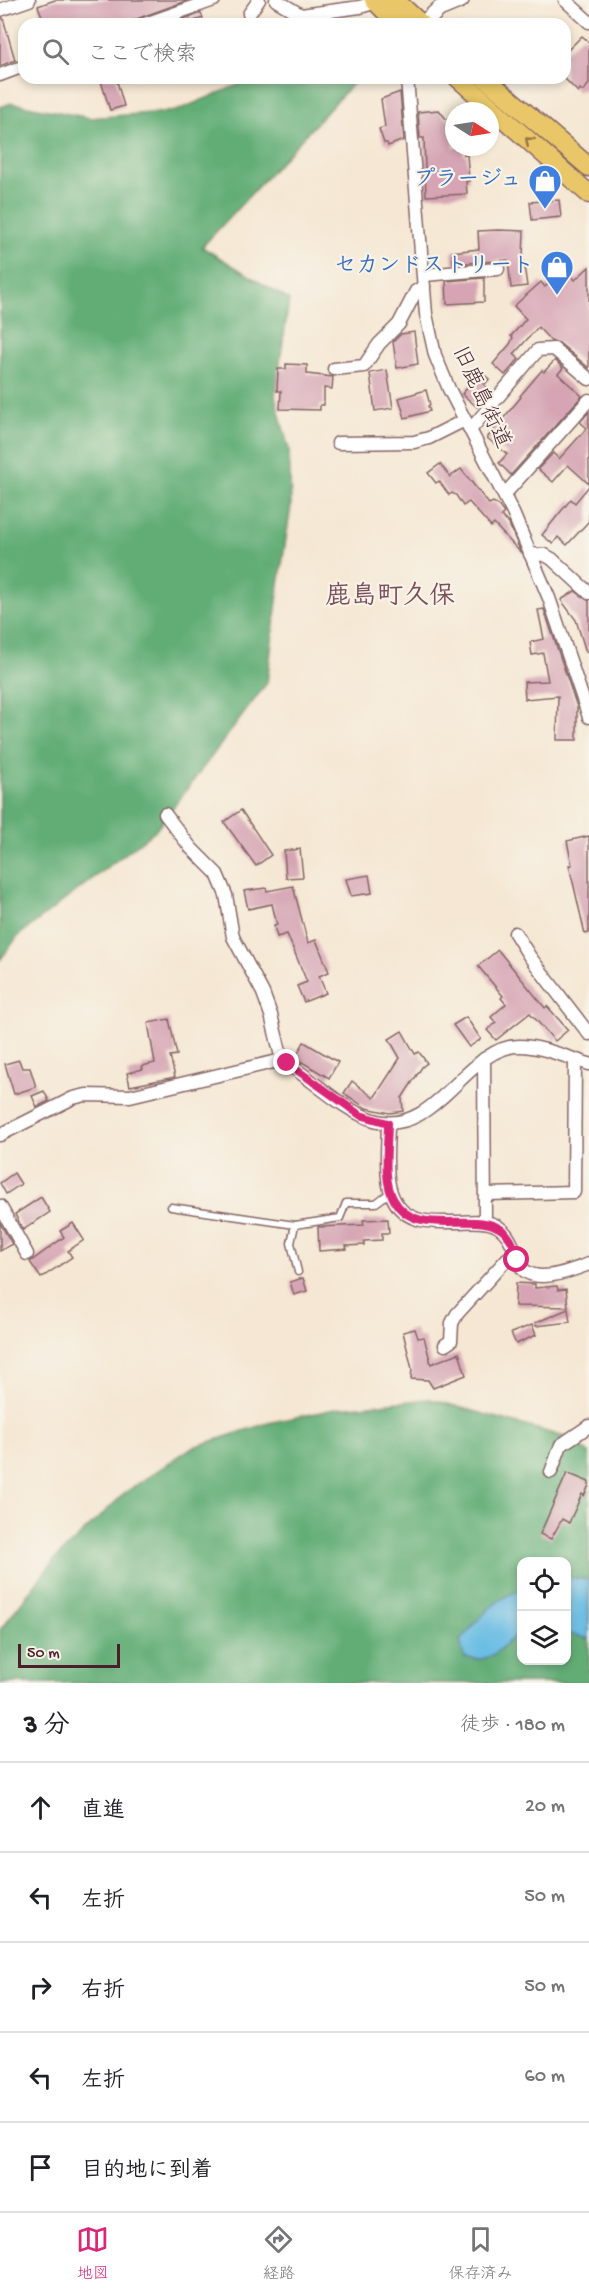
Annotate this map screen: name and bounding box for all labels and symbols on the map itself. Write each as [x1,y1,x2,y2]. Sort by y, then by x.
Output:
north arrow [445,102,499,156]
one-way arrow [525,137,536,148]
shop icon: プラージュ [527,163,563,210]
place label: プラージュ [413,167,522,194]
shop icon: セカンドストリート [539,249,575,296]
place label: セカンドストリート [334,254,534,280]
street label: 旧鹿島街道 [445,342,516,453]
district label: 鹿島町久保 [325,581,455,614]
route end [273,1049,299,1075]
route start [503,1246,529,1272]
scale bar [18,1641,120,1668]

